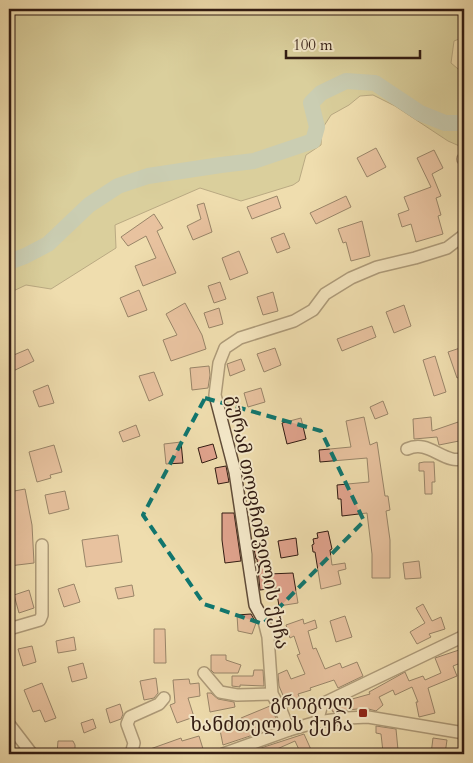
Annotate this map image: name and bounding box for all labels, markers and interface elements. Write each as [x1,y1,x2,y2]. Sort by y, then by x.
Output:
scale bar [286,28,419,60]
text: 100 m [293,35,333,55]
street label: გურამ თოფჩიშვილის ქუჩა [221,393,295,651]
place label: გრიგოლ ხანძთელის ქუჩა [190,690,353,738]
marker: გრიგოლ ხანძთელის ქუჩა [357,707,369,719]

